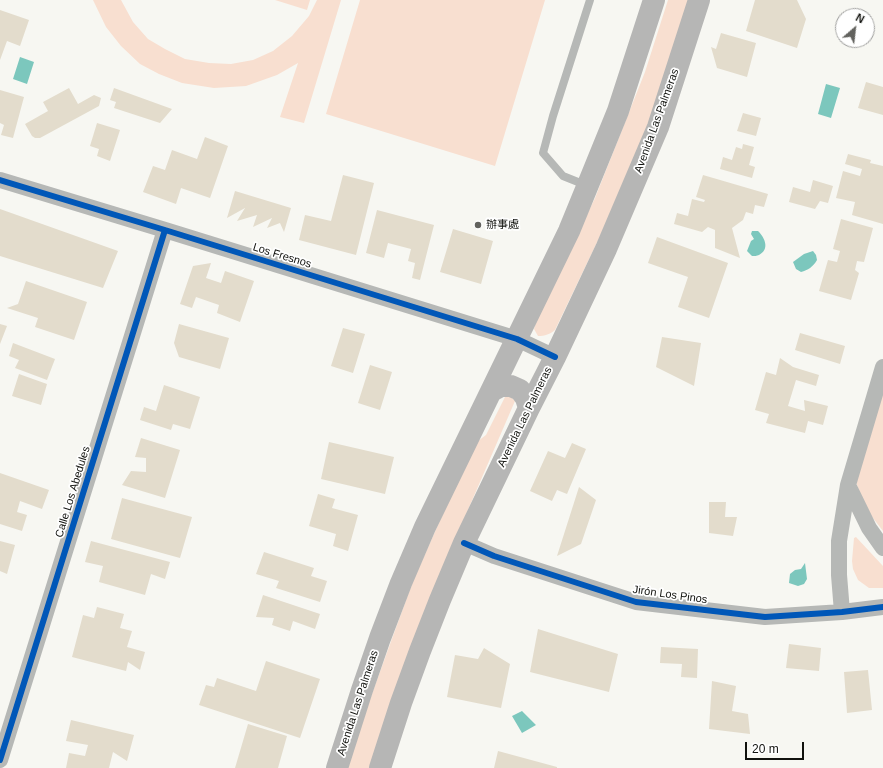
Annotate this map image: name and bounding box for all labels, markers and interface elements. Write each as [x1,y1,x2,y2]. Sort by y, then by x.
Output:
north arrow [835,8,875,48]
text: N [854,11,866,25]
street label: Avenida Las Palmeras [632,67,682,175]
place label: 辦事處 [486,218,519,232]
marker: 辦事處 [473,220,483,230]
street label: Los Fresnos [251,241,313,271]
street label: Avenida Las Palmeras [495,365,555,469]
street label: Calle Los Abedules [53,445,93,539]
street label: Jirón Los Pinos [632,583,708,607]
street label: Avenida Las Palmeras [335,649,381,757]
scale bar [747,734,806,760]
text: 20 m [752,742,779,756]

